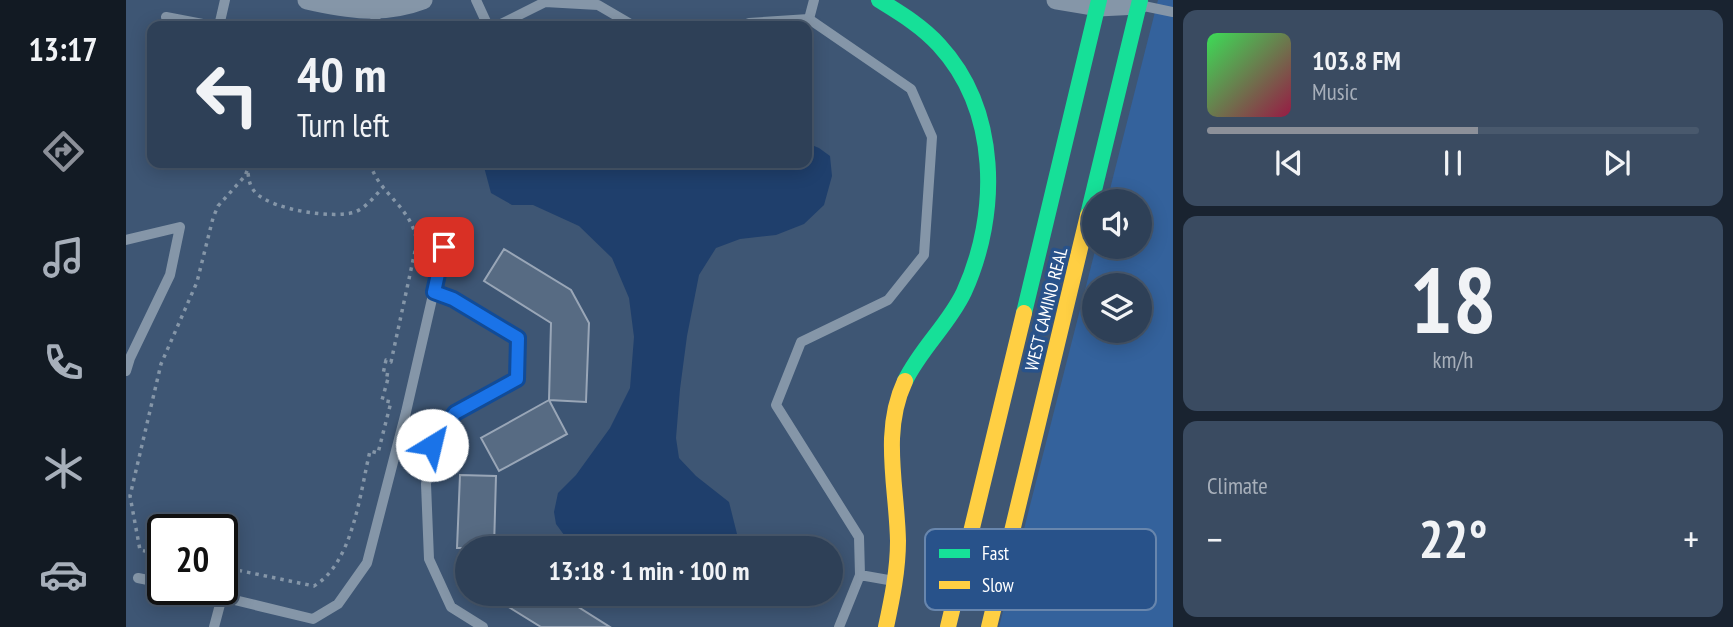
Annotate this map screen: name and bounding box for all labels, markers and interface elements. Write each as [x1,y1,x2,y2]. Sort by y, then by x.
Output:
text: 13:17 [28,28,98,70]
text: 40 m [297,42,386,106]
text: 103.8 FM [1312,44,1401,77]
icon: left [182,49,273,140]
text: Music [1312,77,1358,106]
text: Turn left [297,104,389,146]
icon: directions [39,127,88,176]
icon: previous [1270,144,1308,182]
icon: pause [1434,144,1472,182]
icon: next [1598,144,1636,182]
map controls [1082,189,1152,343]
button: sound [1082,189,1152,259]
pin [414,217,474,277]
icon: arrive [425,228,463,266]
icon: music [39,233,88,282]
text: 18 [1410,240,1497,358]
street label: WEST CAMINO REAL [1020,244,1073,373]
button: layers [1082,273,1152,343]
icon: phone [39,338,88,387]
text: km/h [1433,345,1473,374]
position arrow [395,408,469,482]
icon: climate [39,444,88,493]
text: Climate [1207,471,1268,500]
text: 22° [1419,505,1487,572]
speed limit sign: 20 [147,514,238,605]
text: − [1207,514,1223,563]
text: + [1683,514,1699,563]
legend [925,529,1156,610]
text: Fast [982,541,1010,565]
icon: car [39,550,88,599]
text: 13:18 · 1 min · 100 m [549,554,749,587]
text: Slow [982,573,1015,597]

